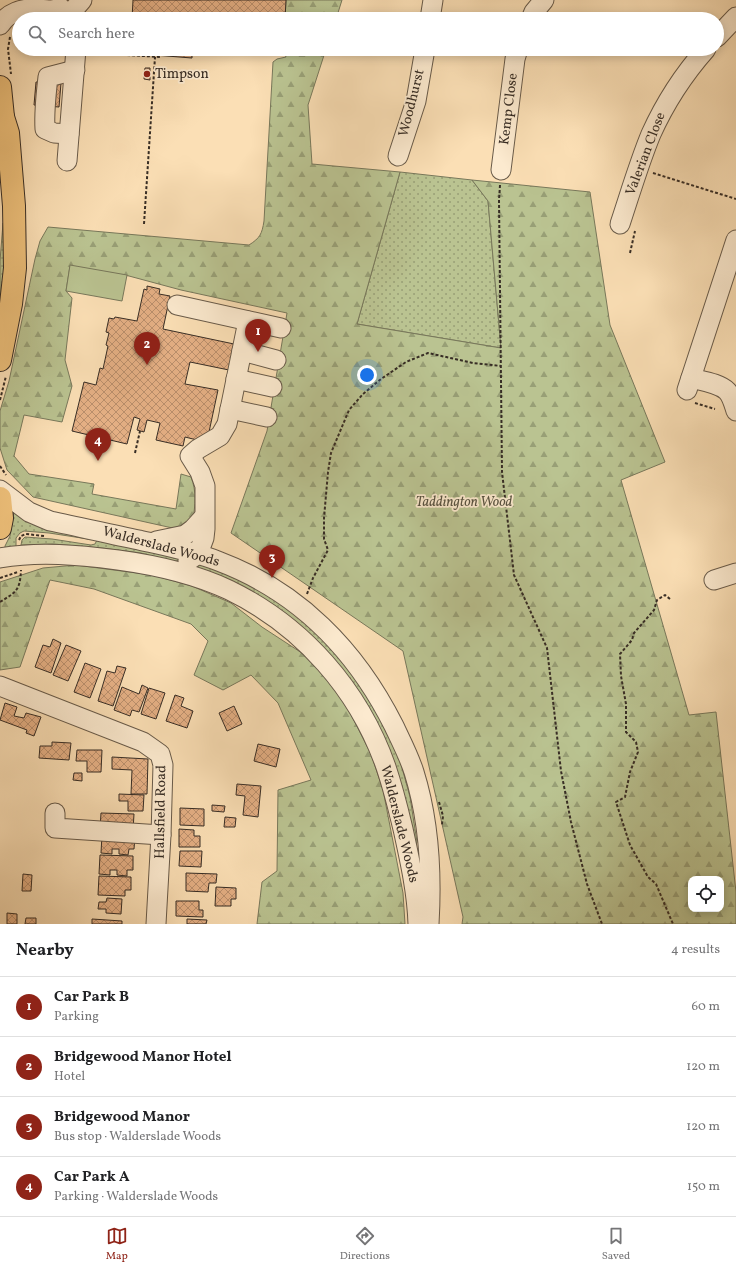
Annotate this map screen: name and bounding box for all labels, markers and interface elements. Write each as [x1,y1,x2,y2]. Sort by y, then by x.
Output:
search box [12,12,724,56]
icon: search [26,23,48,45]
text: Search here [58,24,135,45]
place label: Timpson [155,65,209,84]
street label: Woodhurst [394,67,430,139]
marker: Timpson [142,69,152,79]
street label: Kemp Close [495,72,523,146]
street label: Valerian Close [621,109,671,198]
pin: 1 [245,319,271,352]
pin: 2 [134,332,160,365]
your location [357,365,377,385]
pin: 4 [85,428,111,461]
park label: Taddington Wood [416,493,513,512]
street label: Walderslade Woods [100,522,222,572]
pin: 3 [259,545,285,578]
street label: Walderslade Woods [375,763,423,885]
street label: Hallsfield Road [151,765,171,859]
map controls [688,876,724,912]
button: locate [688,876,724,912]
text: Nearby [16,939,74,962]
text: 4 results [671,941,720,959]
text: Car Park B [54,987,129,1008]
text: 1 [26,998,32,1016]
text: 60 m [692,998,720,1016]
text: Parking [54,1008,99,1026]
text: Bridgewood Manor Hotel [54,1047,232,1068]
text: 2 [26,1058,32,1076]
text: 120 m [686,1058,720,1076]
text: Hotel [54,1068,85,1086]
text: Bridgewood Manor [54,1107,190,1128]
text: 3 [26,1118,32,1136]
text: 120 m [686,1118,720,1136]
text: Bus stop · Walderslade Woods [54,1128,221,1146]
text: Car Park A [54,1167,130,1188]
text: 4 [25,1178,33,1196]
text: 150 m [687,1178,720,1196]
text: Parking · Walderslade Woods [54,1188,218,1206]
tab: Map [106,1225,128,1264]
tab: Directions [340,1225,390,1264]
tab: Saved [602,1225,630,1264]

